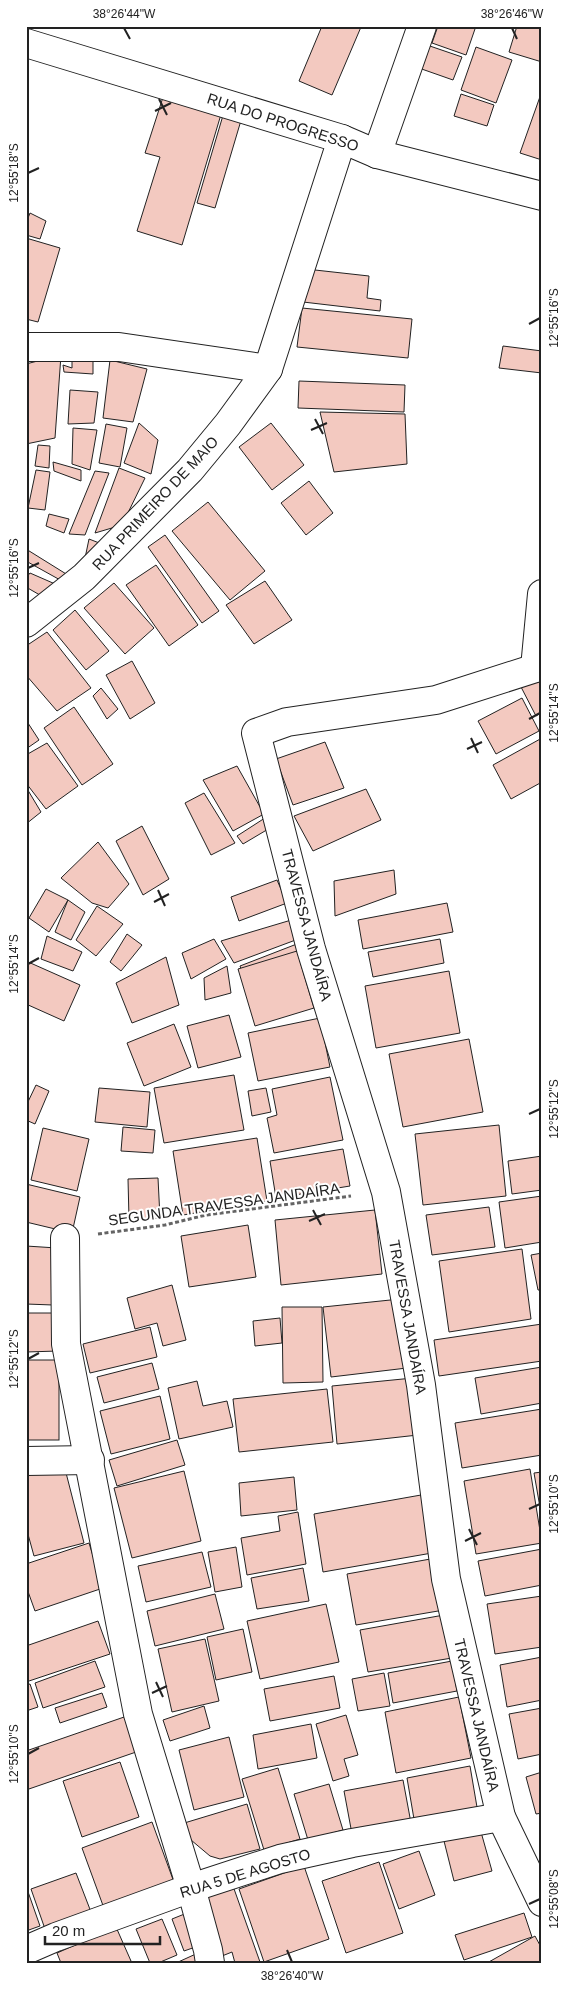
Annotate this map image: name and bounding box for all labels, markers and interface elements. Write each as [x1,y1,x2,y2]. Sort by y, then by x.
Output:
text: 38°26'44"W [93,7,156,21]
text: 38°26'46"W [481,7,544,21]
street label: RUA DO PROGRESSO [205,89,361,155]
text: 12°55'18"S [7,143,21,203]
text: 12°55'16"S [547,288,561,348]
street label: RUA PRIMEIRO DE MAIO [89,433,221,573]
text: 12°55'16"S [7,538,21,598]
text: 12°55'14"S [547,683,561,743]
street label: TRAVESSA JANDAÍRA [279,847,335,1003]
text: 12°55'14"S [7,934,21,994]
text: 12°55'12"S [547,1079,561,1139]
street label: SEGUNDA TRAVESSA JANDAÍRA [107,1179,341,1229]
street label: TRAVESSA JANDAÍRA [386,1238,430,1396]
text: 12°55'12"S [7,1329,21,1389]
text: 12°55'10"S [547,1474,561,1534]
street label: TRAVESSA JANDAÍRA [451,1637,503,1793]
text: 12°55'10"S [7,1724,21,1784]
street label: RUA 5 DE AGOSTO [178,1845,312,1901]
text: 12°55'08"S [547,1869,561,1929]
scale bar [45,1914,160,1946]
text: 20 m [52,1922,85,1939]
text: 38°26'40"W [261,1969,324,1983]

